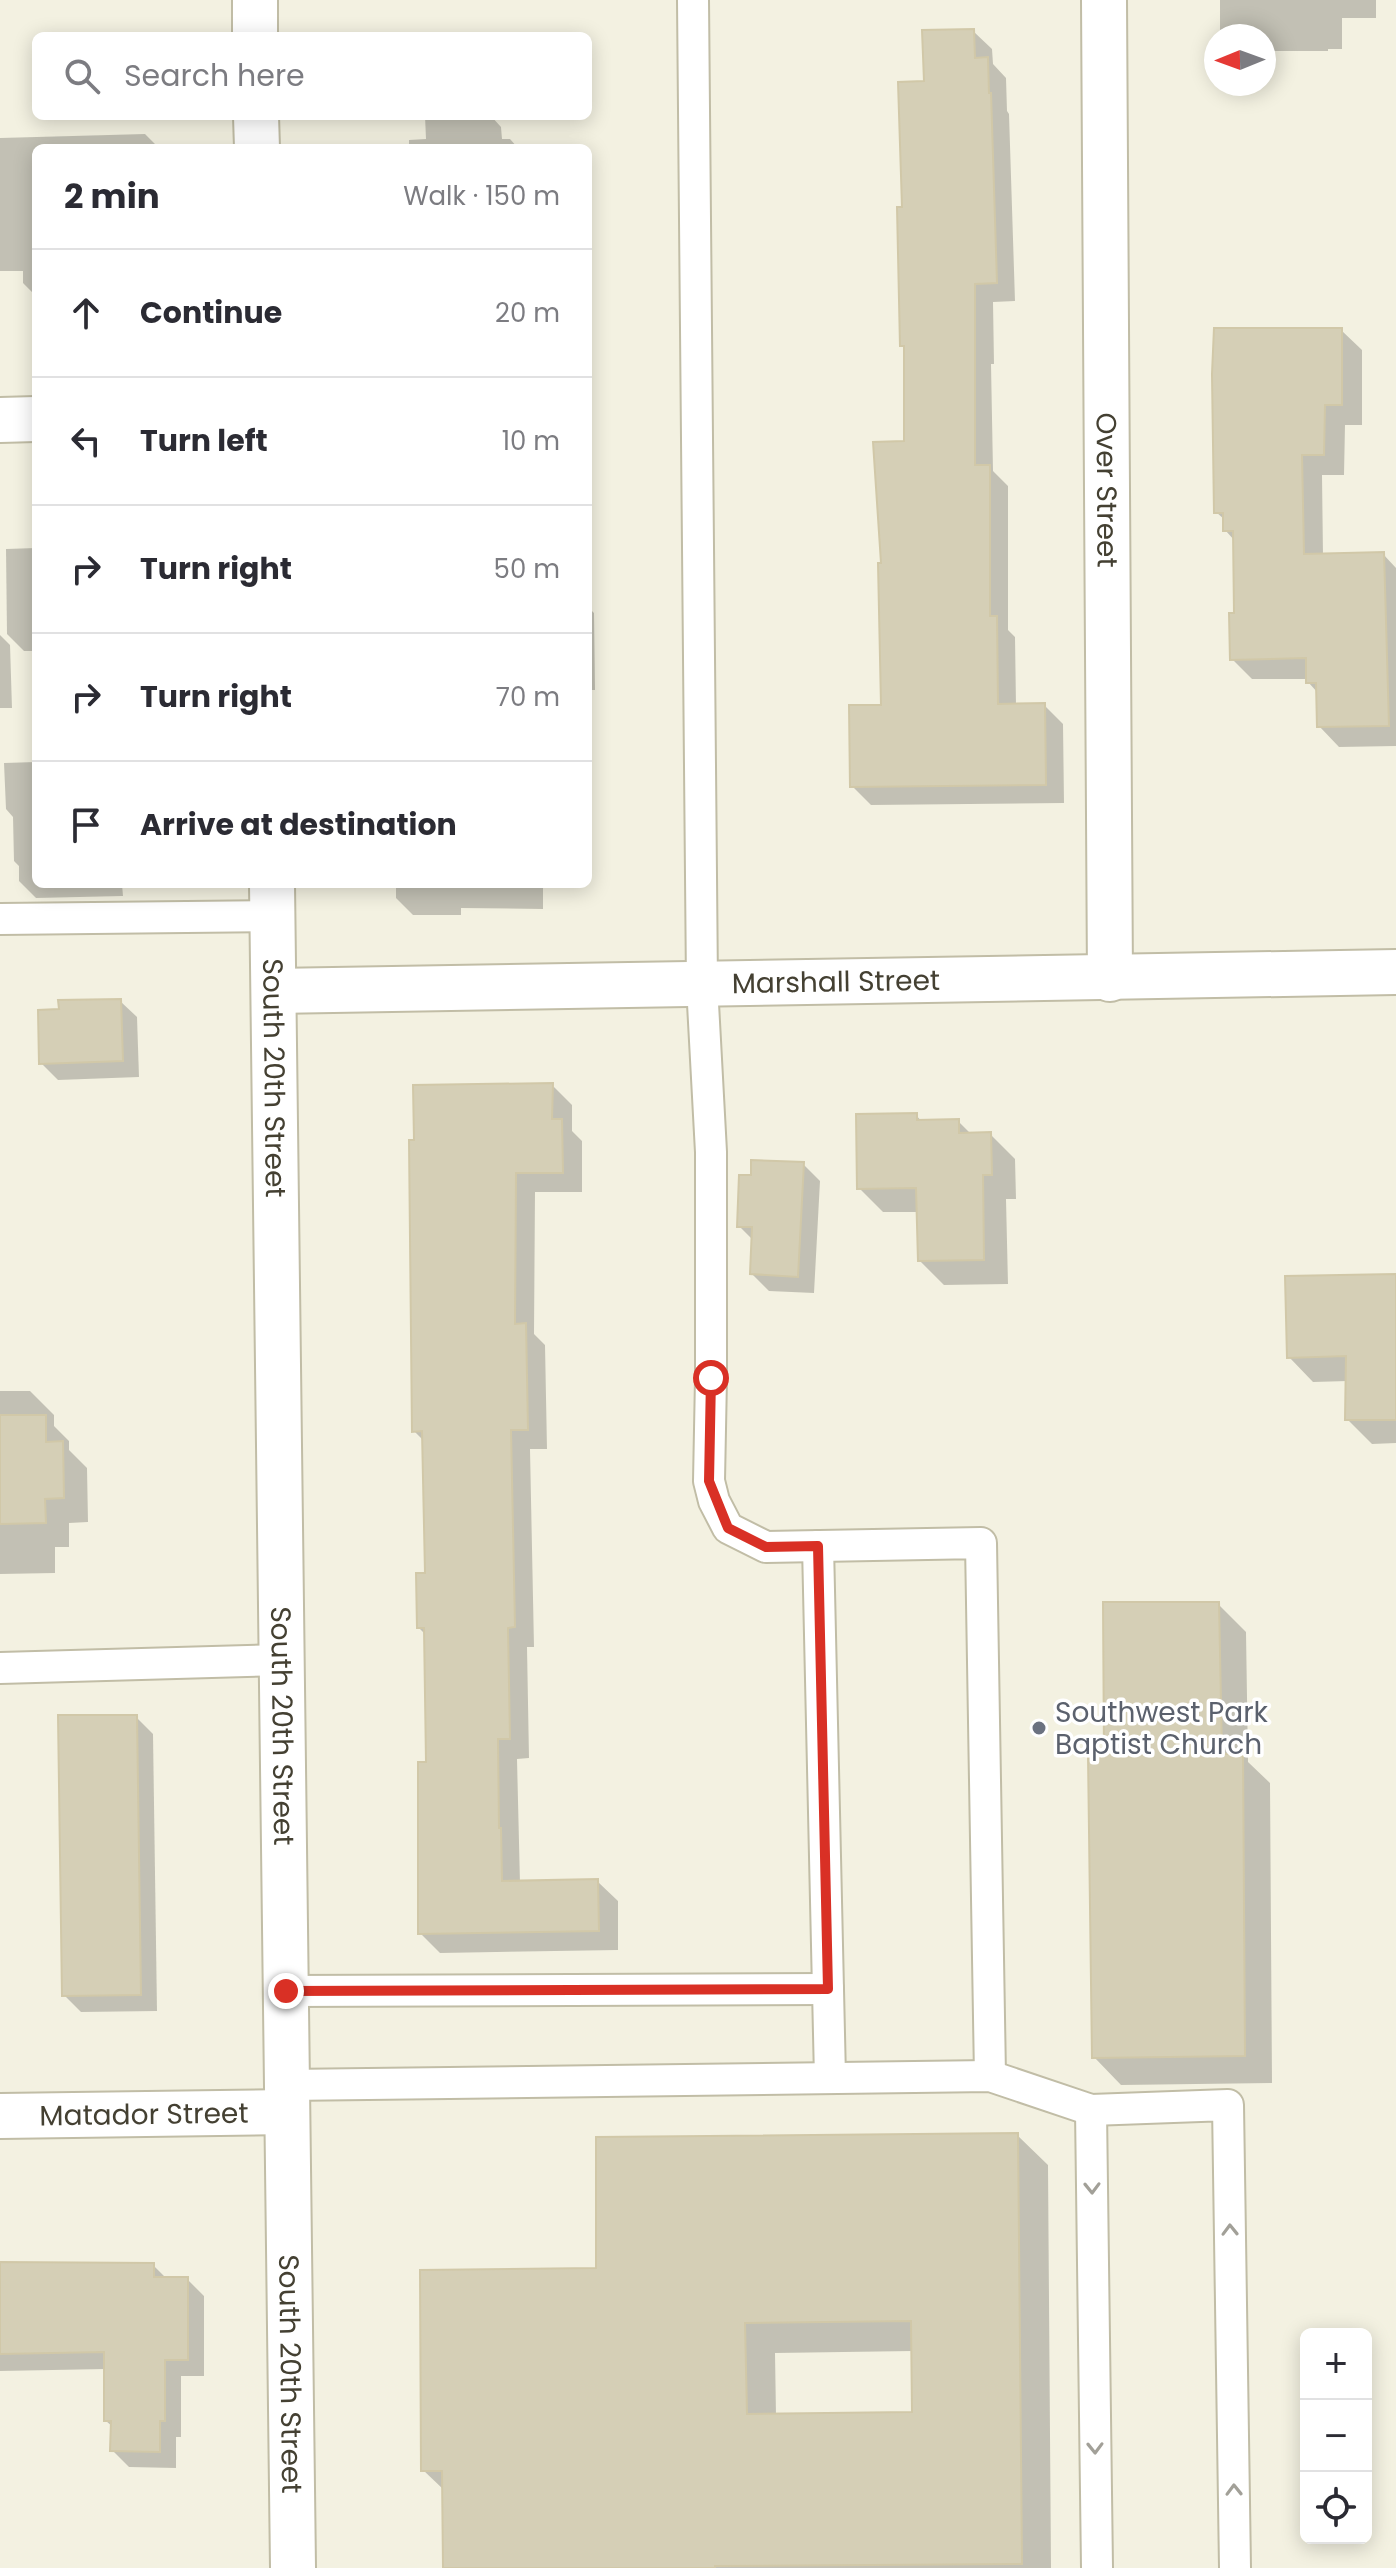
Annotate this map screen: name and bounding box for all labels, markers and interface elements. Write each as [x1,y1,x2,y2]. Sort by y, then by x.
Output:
north arrow [1204,24,1276,96]
search box [32,32,592,120]
icon: search [60,54,104,98]
text: Search here [124,54,305,97]
text: 2 min [64,172,160,220]
text: Walk · 150 m [403,178,560,214]
icon: ahead [64,291,108,335]
text: Continue [140,291,282,334]
text: 20 m [495,295,560,331]
street label: Over Street [1087,412,1126,568]
icon: left [64,419,108,463]
text: Turn left [140,419,268,462]
text: 10 m [502,423,560,459]
icon: right [64,547,108,591]
text: Turn right [140,547,292,590]
text: 50 m [494,551,560,587]
icon: right [64,675,108,719]
text: Turn right [140,675,292,718]
text: 70 m [496,679,560,715]
icon: arrive [64,803,108,847]
text: Arrive at destination [140,803,457,846]
street label: South 20th Street [253,958,295,1198]
street label: Marshall Street [731,961,940,1003]
route start [693,1360,729,1396]
street label: South 20th Street [261,1606,303,1846]
place label: Southwest Park Baptist Church [1055,1693,1269,1764]
marker: Southwest Park Baptist Church [1030,1719,1048,1737]
route end [268,1973,304,2009]
street label: Matador Street [39,2094,249,2135]
one-way arrow [1083,2182,1100,2195]
one-way arrow [1221,2223,1238,2236]
street label: South 20th Street [269,2254,311,2494]
map controls [1300,2328,1372,2544]
button: + [1300,2328,1372,2400]
button: − [1300,2400,1372,2472]
one-way arrow [1086,2442,1104,2455]
button: locate [1300,2472,1372,2544]
one-way arrow [1225,2483,1243,2496]

